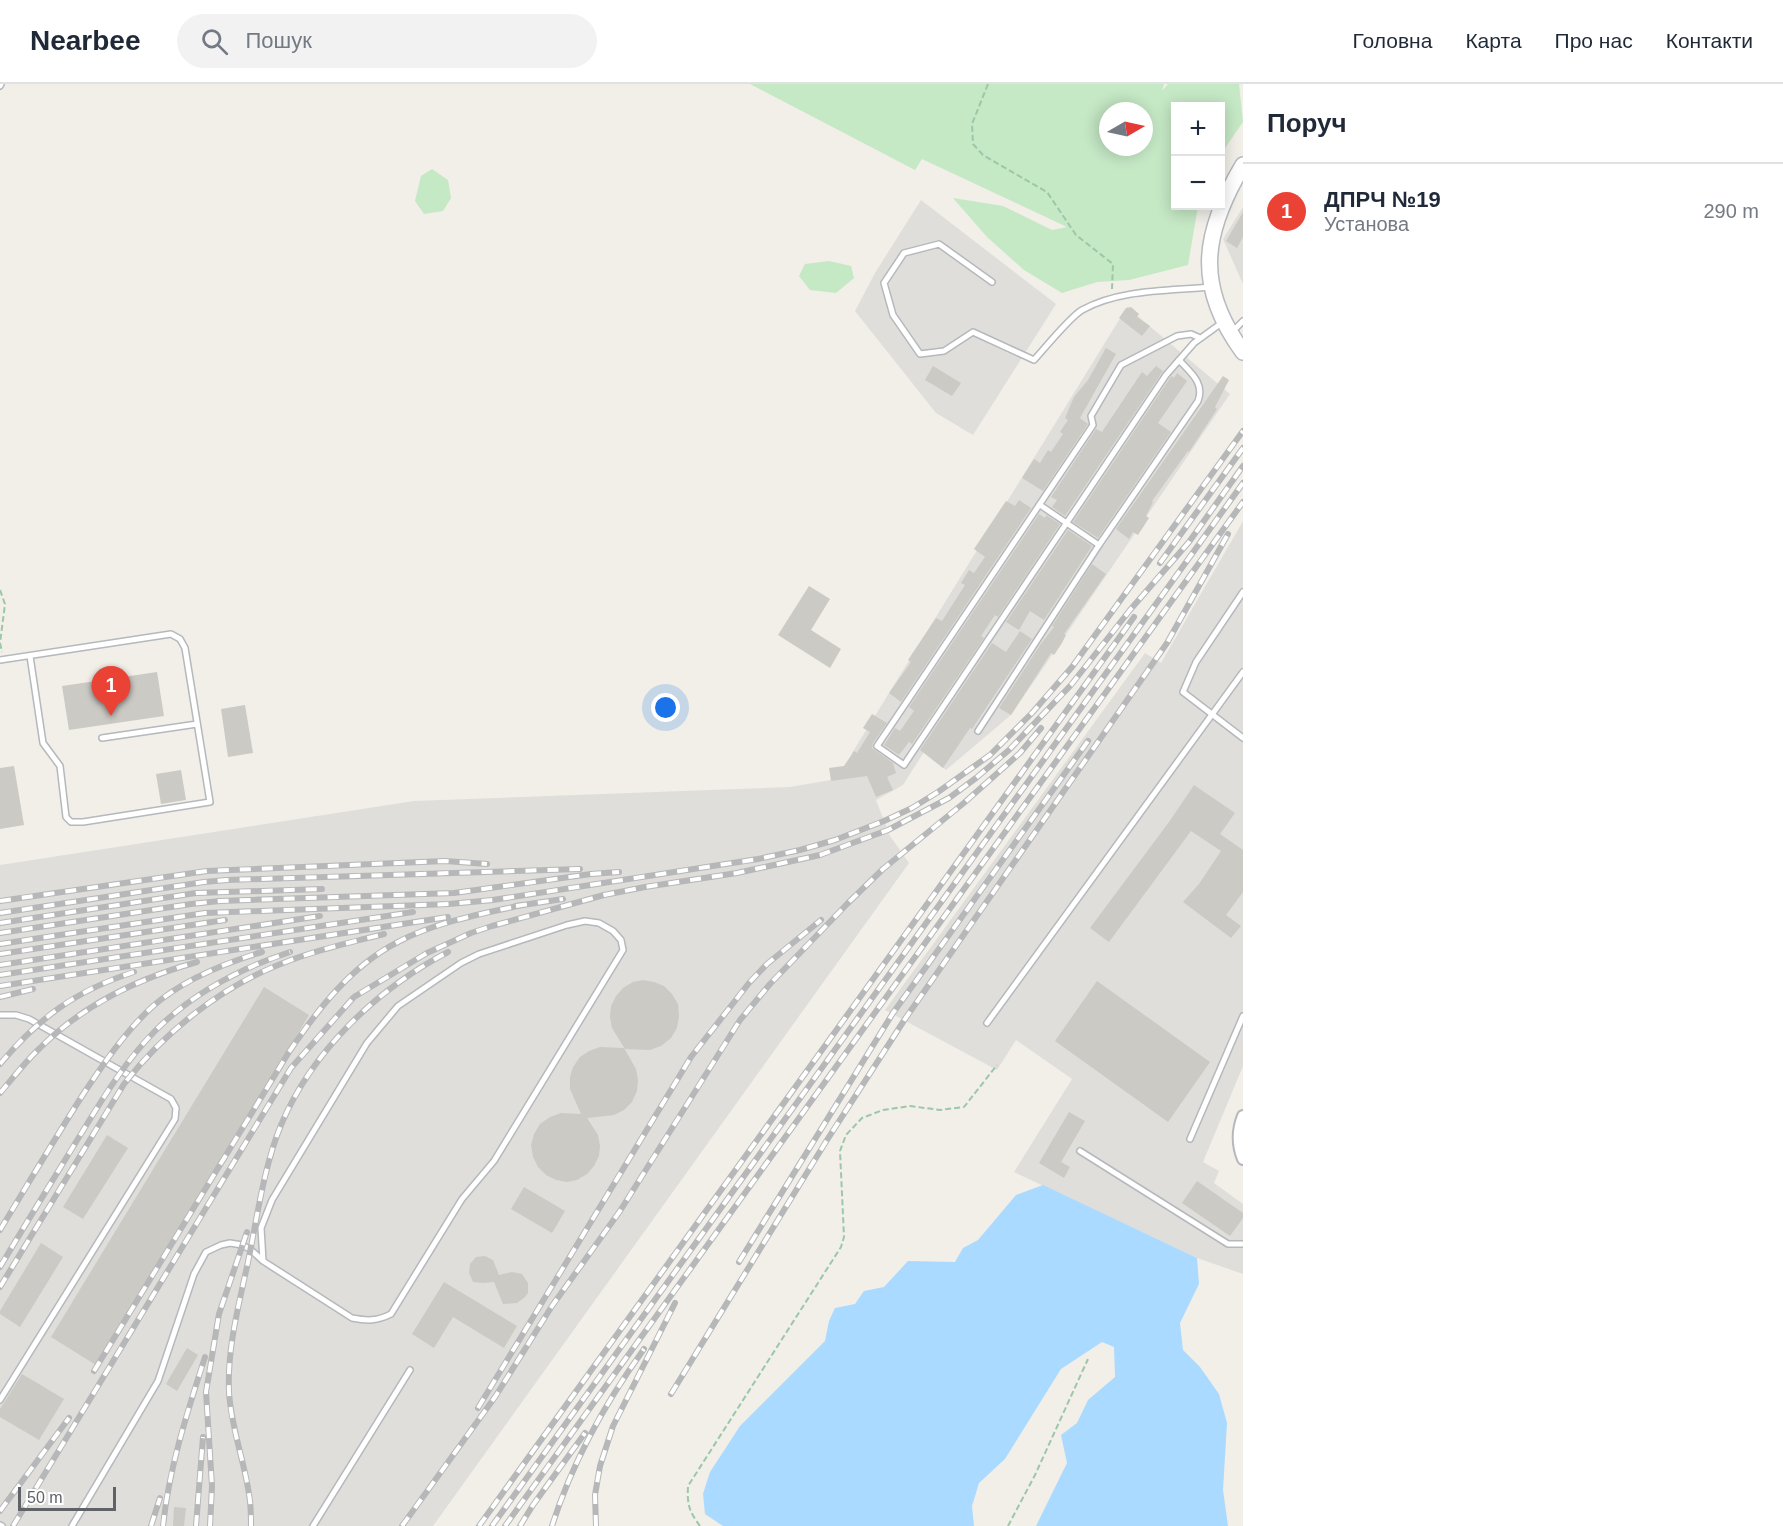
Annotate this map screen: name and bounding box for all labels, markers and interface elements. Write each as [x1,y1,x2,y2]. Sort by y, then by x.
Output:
search box [177,14,597,68]
text: Nearbee [30,25,141,56]
icon: search [198,25,231,58]
text: Пошук [246,28,312,53]
text: Головна [1353,29,1432,52]
text: Карта [1465,29,1522,52]
text: Про нас [1555,29,1633,52]
text: Контакти [1666,29,1753,52]
north arrow [1099,102,1153,156]
map controls [1171,102,1225,210]
button: + [1171,102,1225,156]
text: Поруч [1267,108,1347,138]
button: − [1171,156,1225,210]
text: ДПРЧ №19 [1324,187,1441,212]
text: 1 [1281,200,1292,222]
text: 290 m [1703,200,1759,222]
text: Установа [1324,213,1409,235]
pin: 1 [92,666,130,716]
your location [651,693,680,722]
scale bar [18,1484,116,1512]
text: 50 m [27,1489,63,1506]

